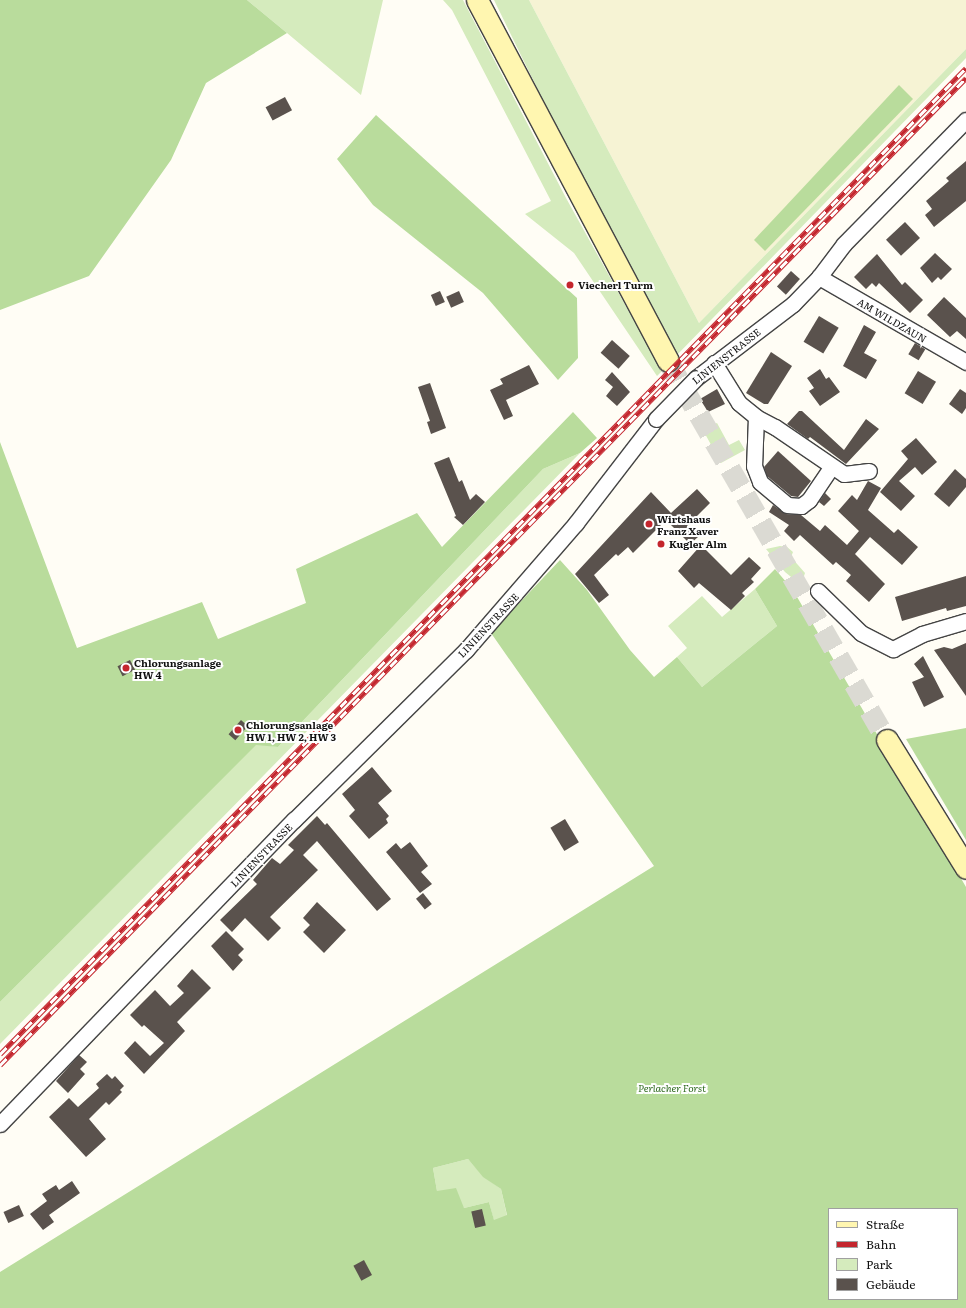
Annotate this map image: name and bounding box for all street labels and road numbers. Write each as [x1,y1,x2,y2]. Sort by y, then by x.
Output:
street label: AM WILDZAUN [855,295,929,345]
street label: LINIENSTRASSE [689,326,763,386]
street label: LINIENSTRASSE [455,590,521,660]
street label: LINIENSTRASSE [228,821,294,889]

